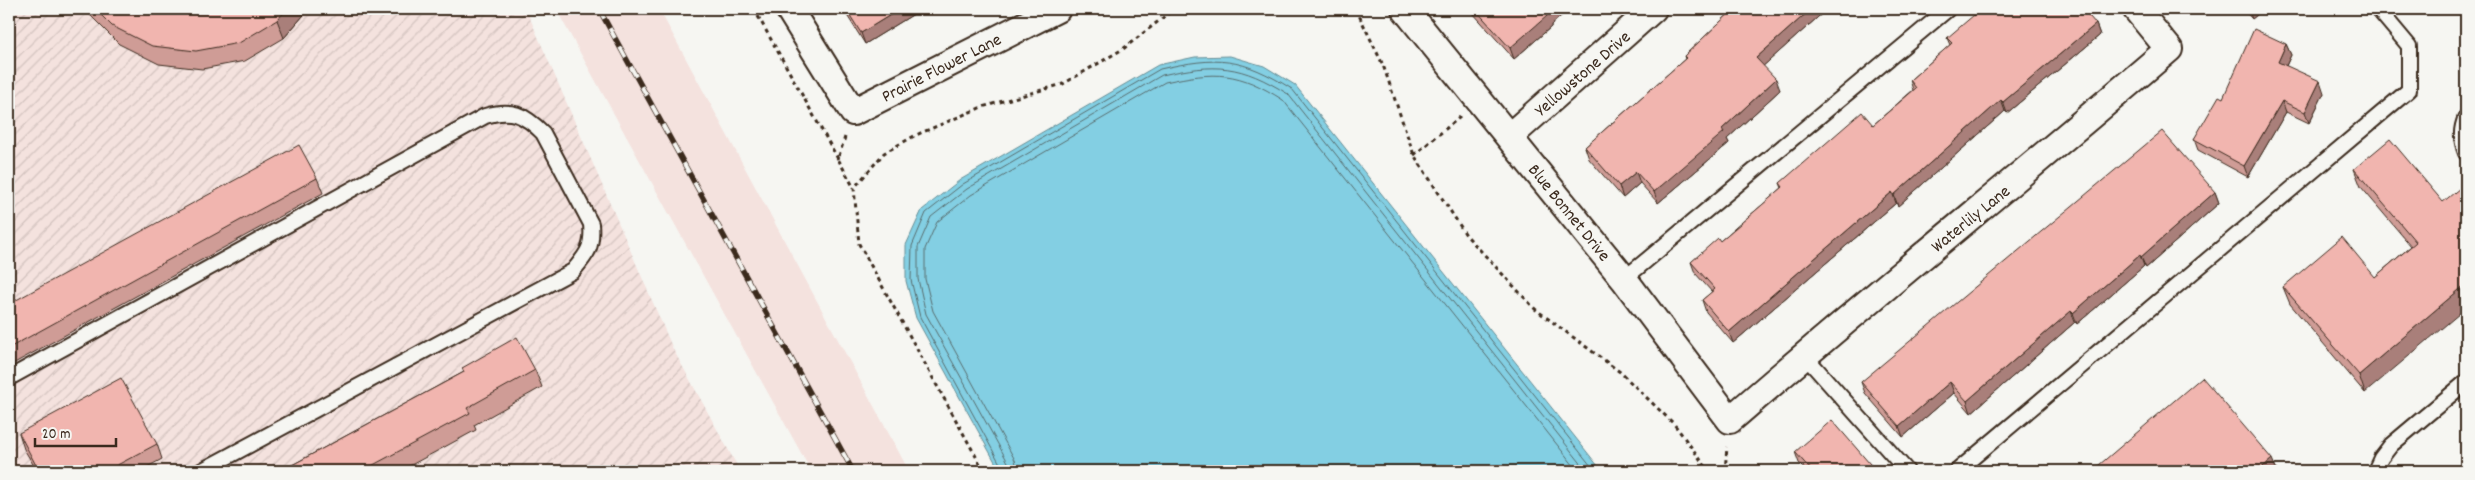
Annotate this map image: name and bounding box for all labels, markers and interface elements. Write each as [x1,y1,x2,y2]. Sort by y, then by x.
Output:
street label: Yellowstone Drive [1530,26,1637,124]
street label: Prairie Flower Lane [878,28,1006,110]
street label: Blue Bonnet Drive [1521,159,1615,268]
street label: Waterlily Lane [1927,180,2017,260]
scale bar [35,415,116,447]
text: 20 m [42,424,70,446]

